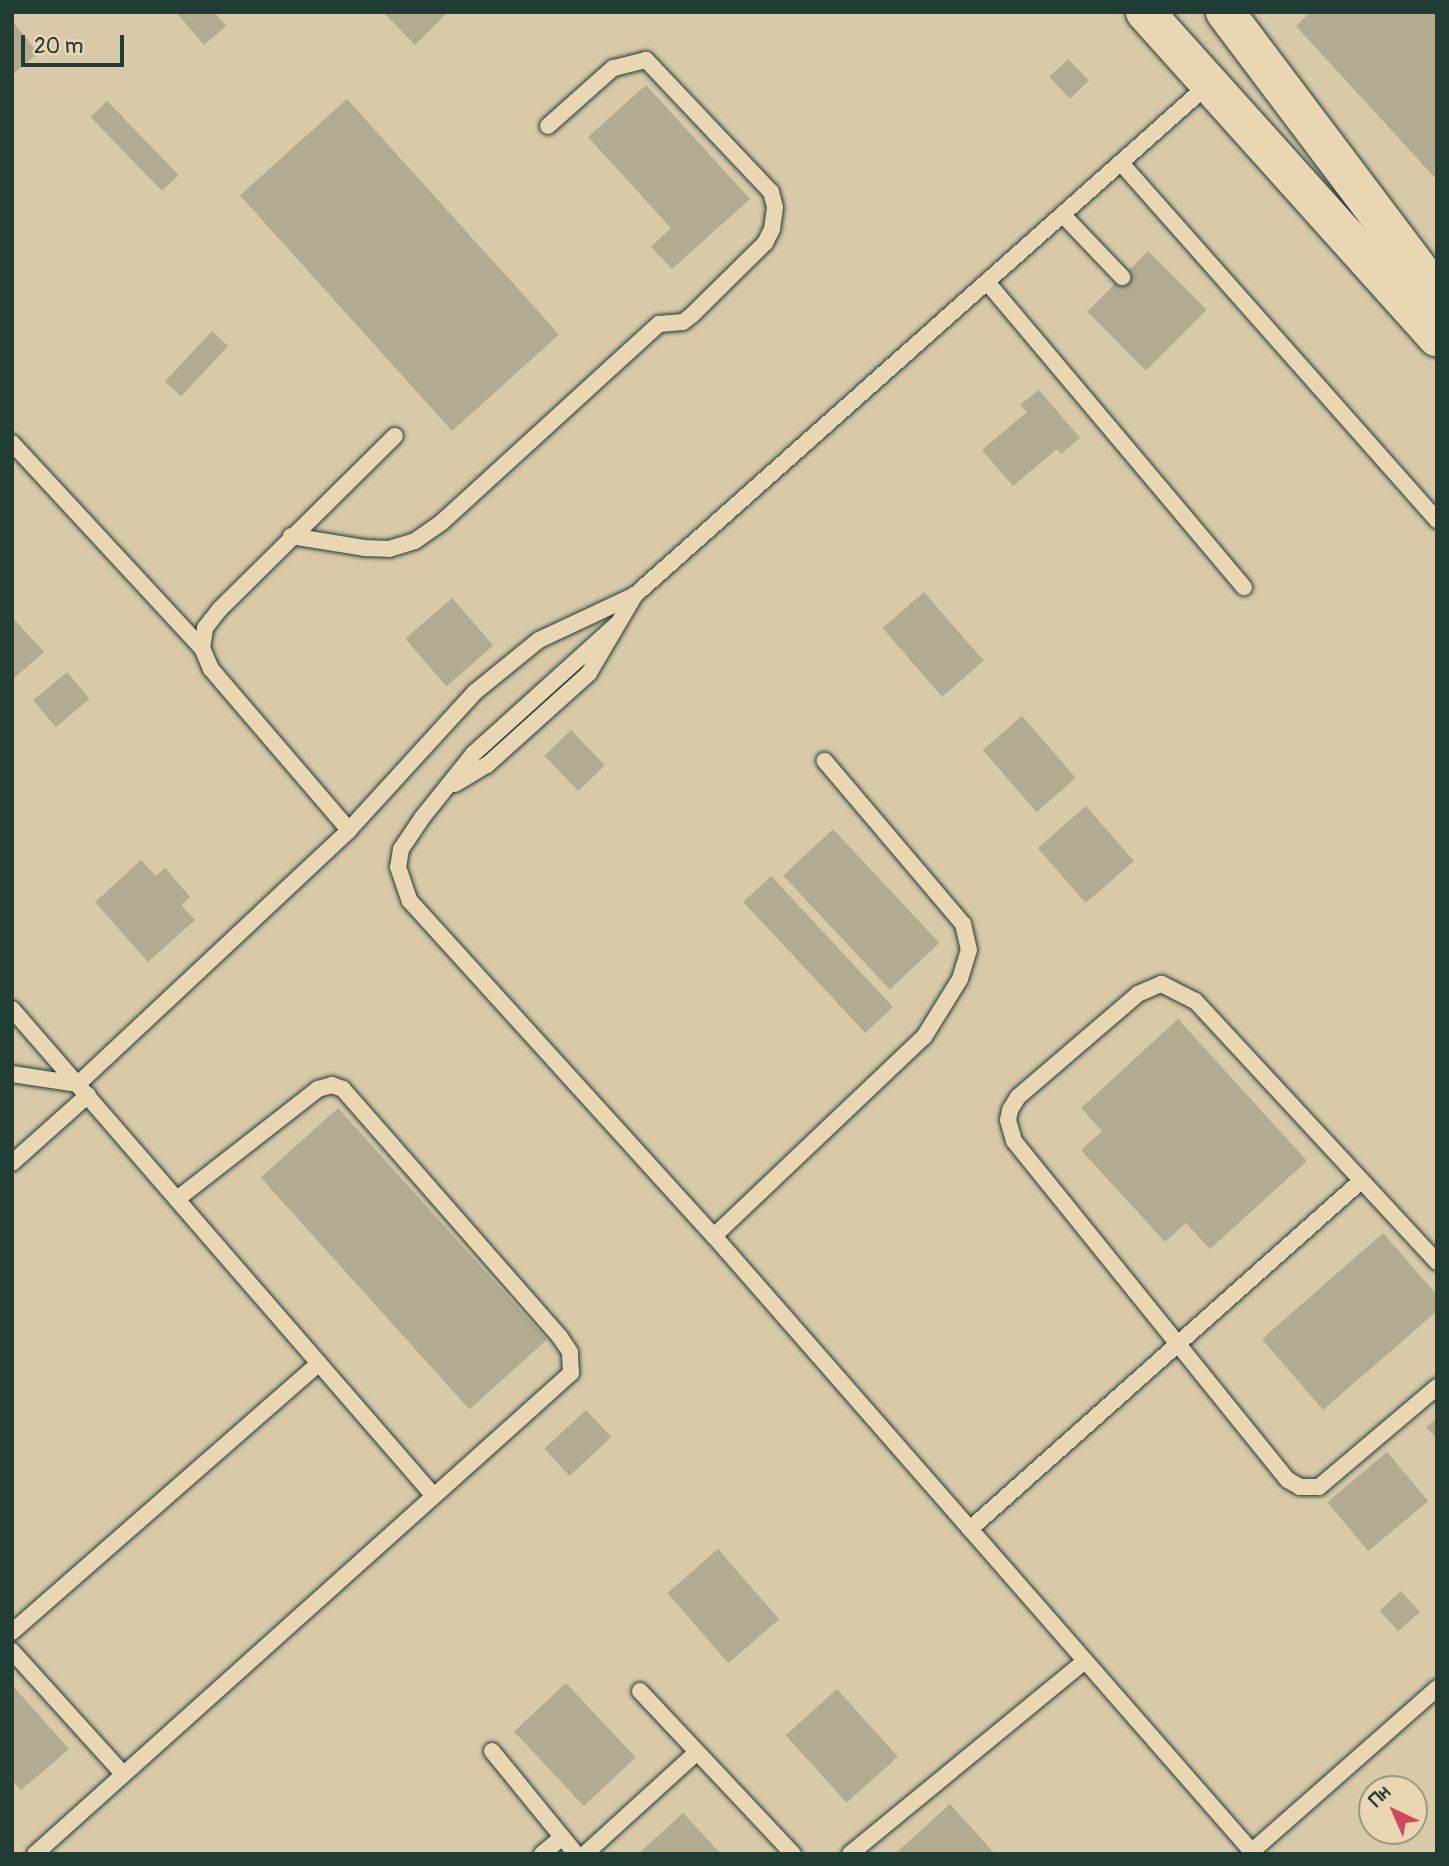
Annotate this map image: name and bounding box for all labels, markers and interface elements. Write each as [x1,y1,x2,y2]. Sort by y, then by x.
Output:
scale bar [24,21,128,65]
text: 20 m [34,33,83,60]
north arrow [1358,1775,1428,1845]
text: Пн [1364,1780,1396,1812]

